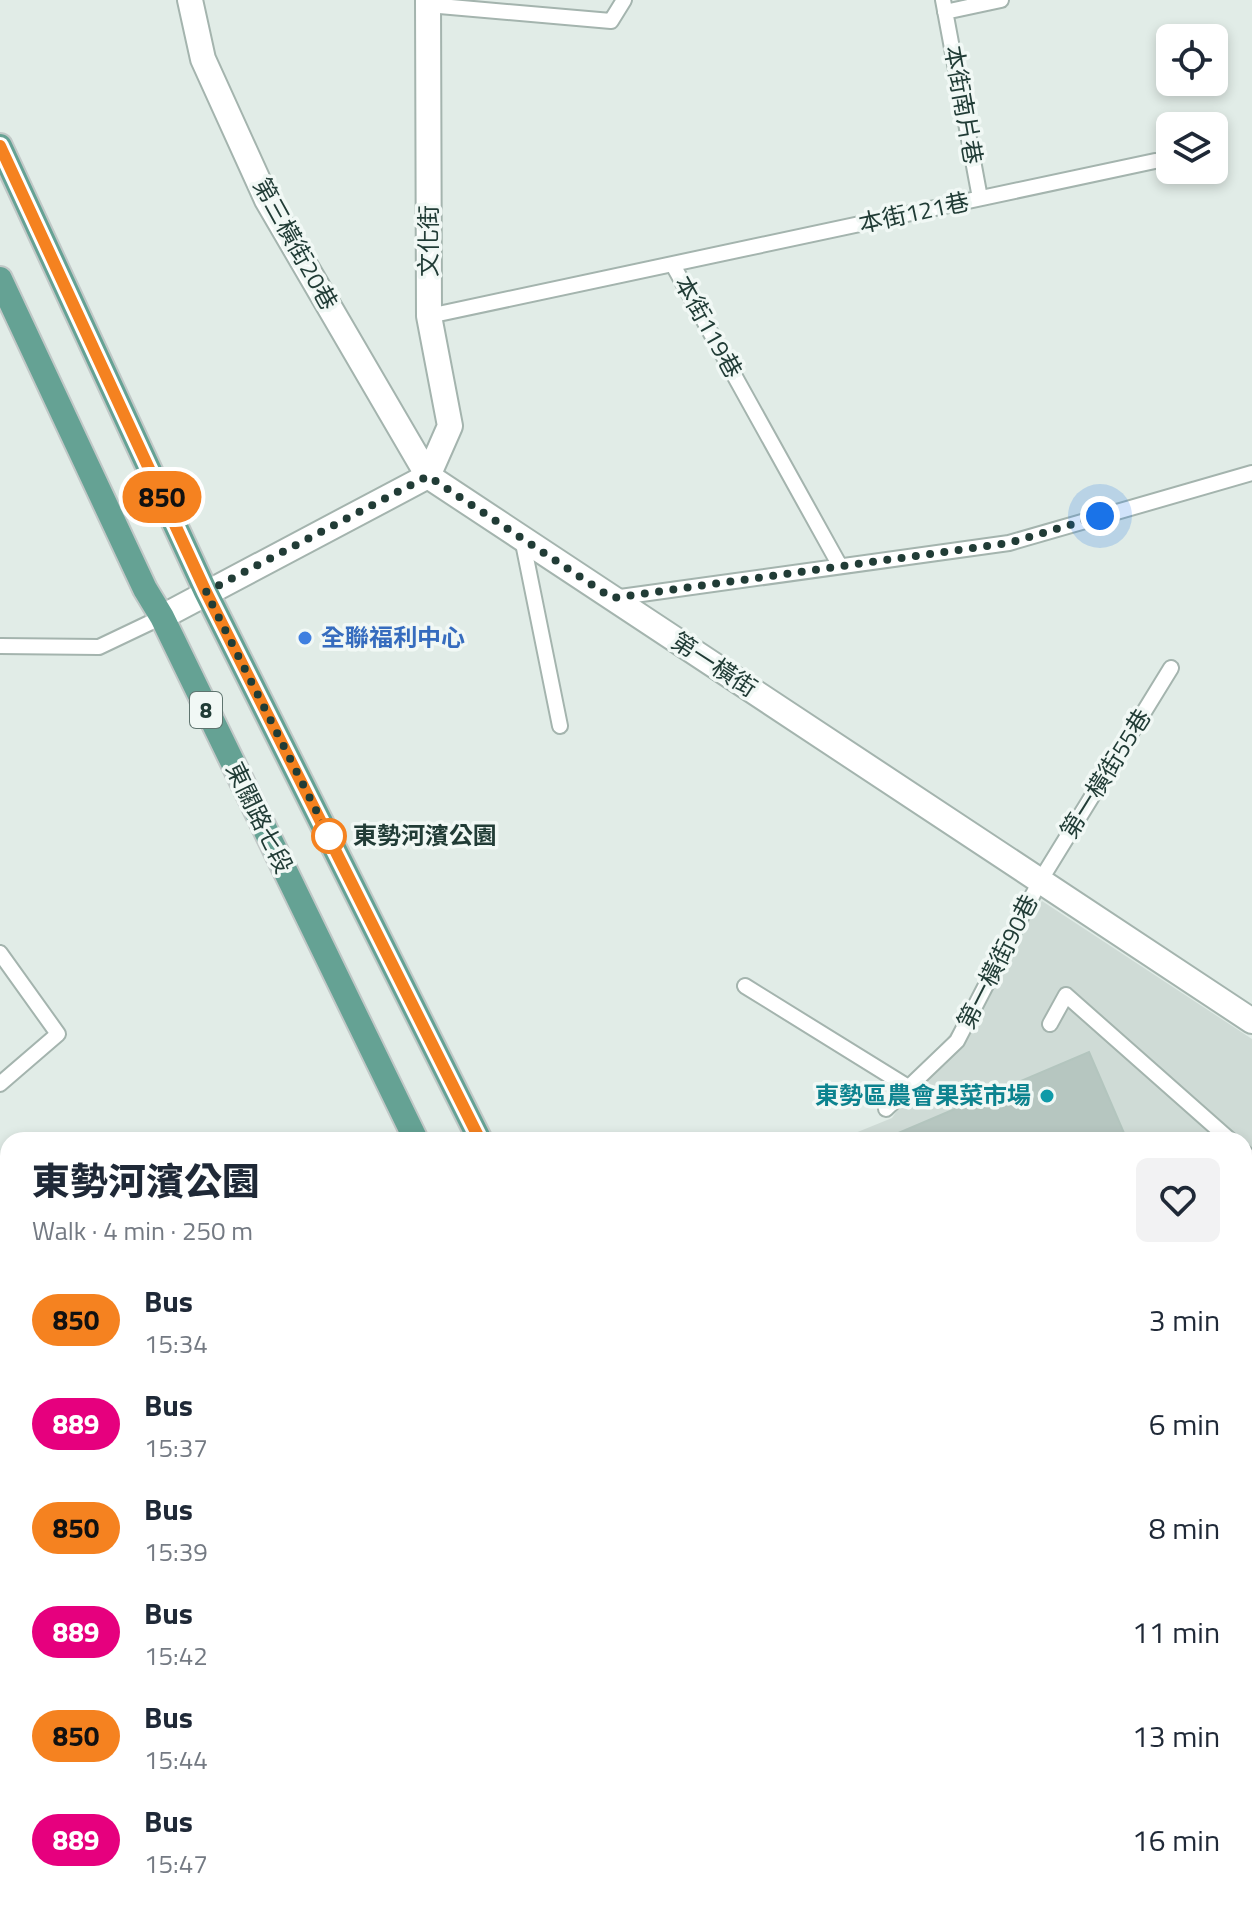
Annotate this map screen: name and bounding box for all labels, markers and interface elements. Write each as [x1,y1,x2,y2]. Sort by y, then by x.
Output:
map controls [1156,24,1228,184]
button: locate [1156,24,1228,96]
street label: 本街南片巷 [936,43,992,167]
button: layers [1156,112,1228,184]
street label: 第三橫街20巷 [245,171,347,316]
street label: 本街121巷 [855,183,972,241]
street label: 文化街 [410,205,446,277]
street label: 本街119巷 [666,269,752,384]
line badge: 850 [116,471,208,523]
text: 850 [138,475,186,518]
your location [1080,496,1120,536]
place label: 全聯福利中心 [321,619,465,655]
street label: 第一橫街 [664,623,765,705]
marker: 全聯福利中心 [296,629,314,647]
road number: 8 [190,692,222,728]
street label: 第一橫街55巷 [1051,702,1159,845]
street label: 東關路七段 [217,756,302,879]
place label: 東勢河濱公園 [353,817,497,853]
marker: 東勢河濱公園 [312,819,346,853]
street label: 第一橫街90巷 [948,888,1046,1035]
place label: 東勢區農會果菜市場 [815,1077,1031,1113]
marker: 東勢區農會果菜市場 [1038,1087,1056,1105]
text: 東勢河濱公園 [32,1152,260,1210]
button: heart [1136,1158,1220,1242]
text: Walk · 4 min · 250 m [32,1211,253,1250]
text: Bus [144,1278,193,1324]
text: 3 min [1149,1297,1220,1343]
text: 850 [52,1298,100,1341]
text: 15:34 [144,1324,208,1363]
text: Bus [144,1382,193,1428]
text: 6 min [1149,1401,1220,1447]
text: 889 [52,1402,100,1445]
text: 15:37 [144,1428,208,1467]
text: Bus [144,1486,193,1532]
text: 8 min [1149,1505,1220,1551]
text: 850 [52,1506,100,1549]
text: 15:39 [144,1532,208,1571]
text: Bus [144,1590,193,1636]
text: 11 min [1132,1609,1220,1655]
text: 889 [52,1610,100,1653]
text: 15:42 [144,1636,208,1675]
text: Bus [144,1694,193,1740]
text: 13 min [1132,1713,1220,1759]
text: 850 [52,1714,100,1757]
text: 15:44 [144,1740,208,1779]
text: Bus [144,1798,193,1844]
text: 16 min [1132,1817,1220,1863]
text: 889 [52,1818,100,1861]
text: 15:47 [144,1844,208,1883]

